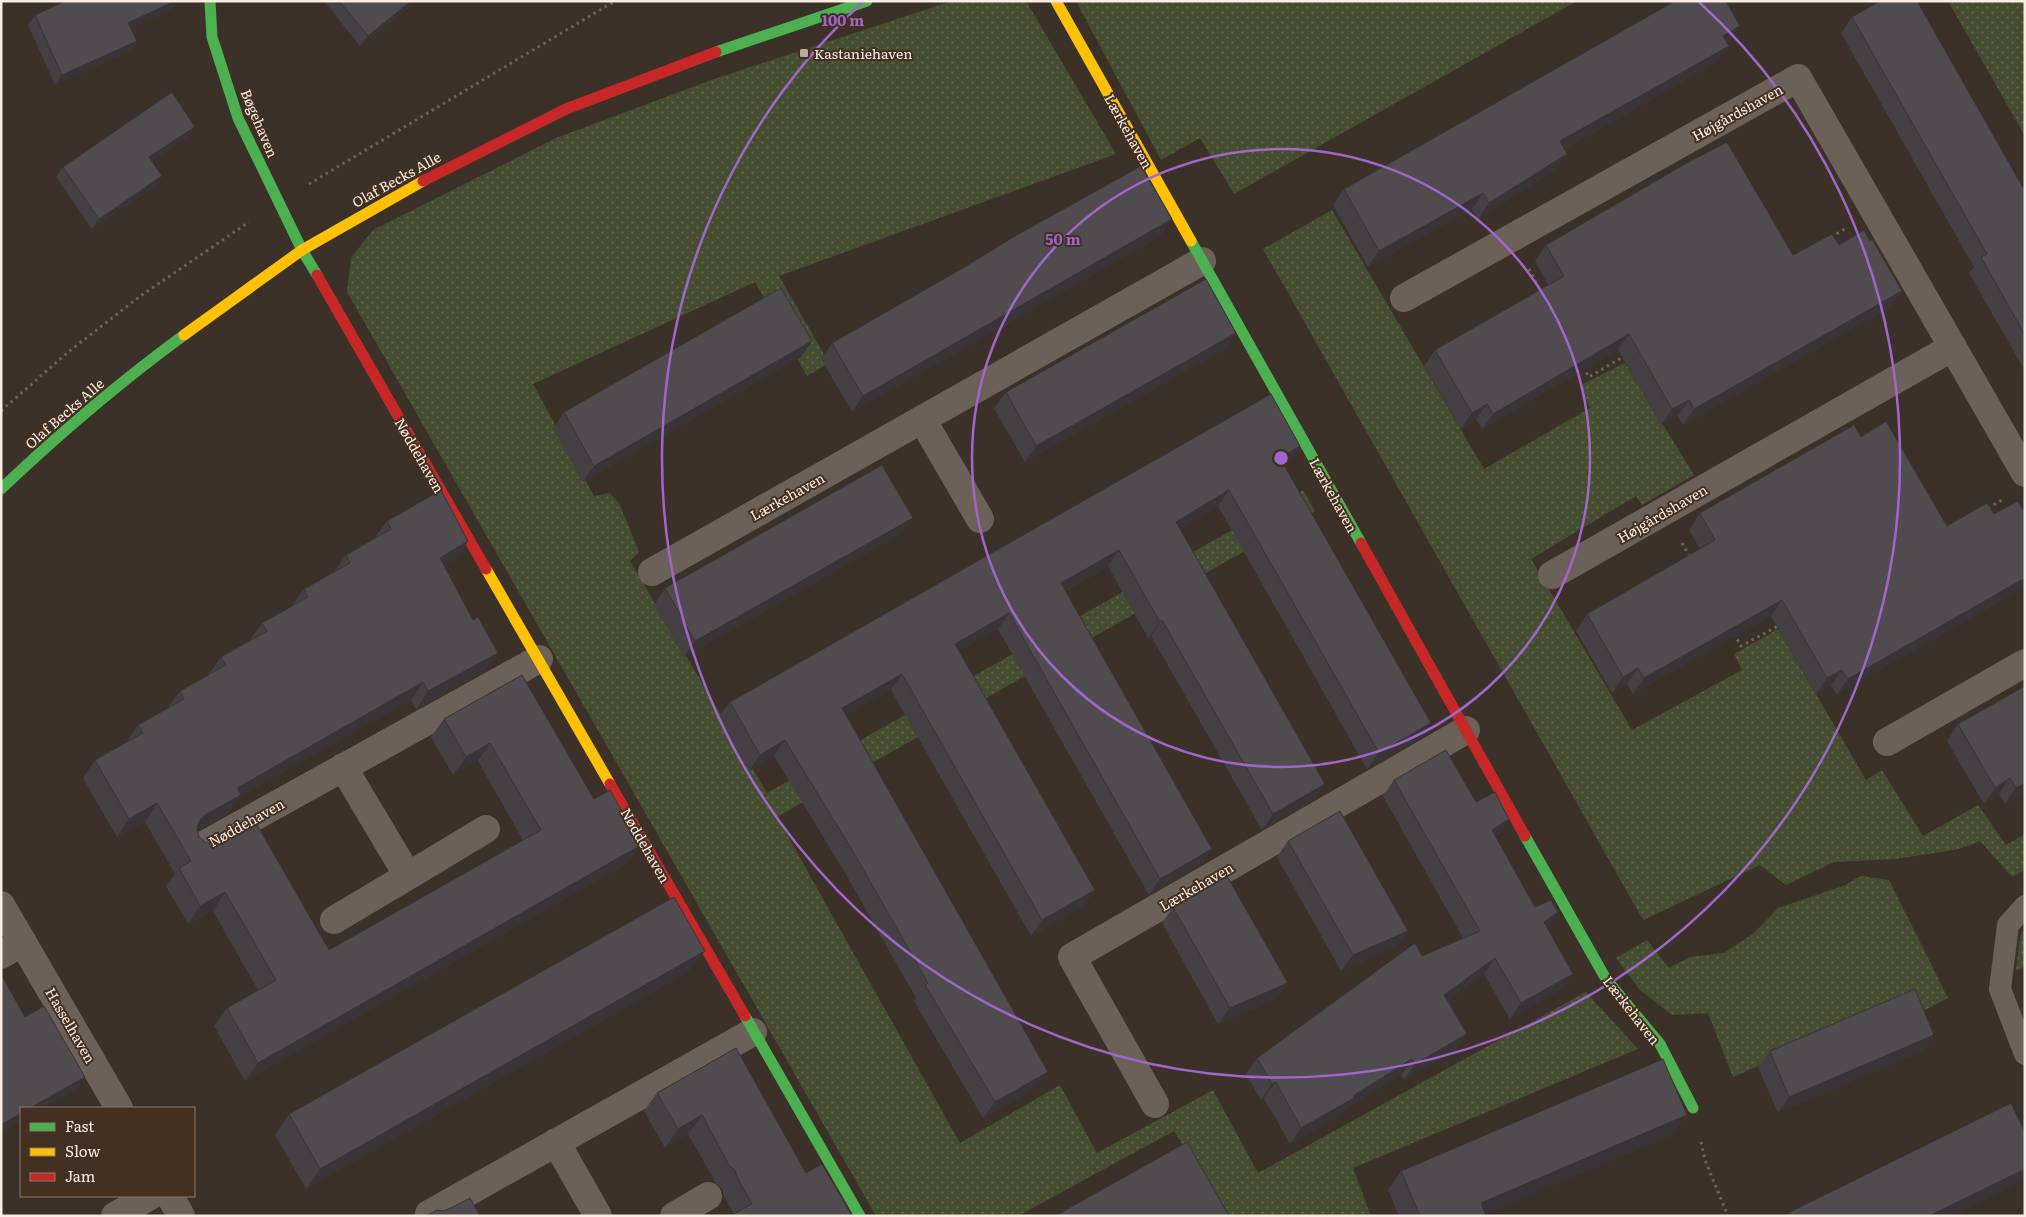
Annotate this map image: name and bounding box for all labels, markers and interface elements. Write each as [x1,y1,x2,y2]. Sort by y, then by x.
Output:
text: 100 m [822,8,864,31]
place label: Kastaniehaven [814,43,912,63]
marker: Kastaniehaven [798,47,810,59]
street label: Højgårdshaven [1688,79,1786,145]
street label: Bøgehaven [237,86,283,160]
street label: Lærkehaven [1100,90,1158,172]
street label: Olaf Becks Alle [348,146,444,212]
text: 50 m [1045,227,1081,250]
street label: Olaf Becks Alle [20,373,108,453]
street label: Nøddehaven [390,414,450,496]
centre of rings [1272,449,1290,467]
street label: Lærkehaven [1305,454,1363,536]
street label: Lærkehaven [746,467,828,525]
street label: Højgårdshaven [1613,479,1711,547]
street label: Nøddehaven [205,793,287,851]
street label: Nøddehaven [616,804,676,886]
street label: Lærkehaven [1155,857,1237,915]
street label: Lærkehaven [1599,971,1665,1049]
street label: Hasselhaven [41,984,101,1066]
legend [20,1107,195,1197]
text: Fast [65,1114,94,1137]
text: Slow [65,1139,100,1162]
text: Jam [65,1164,96,1187]

